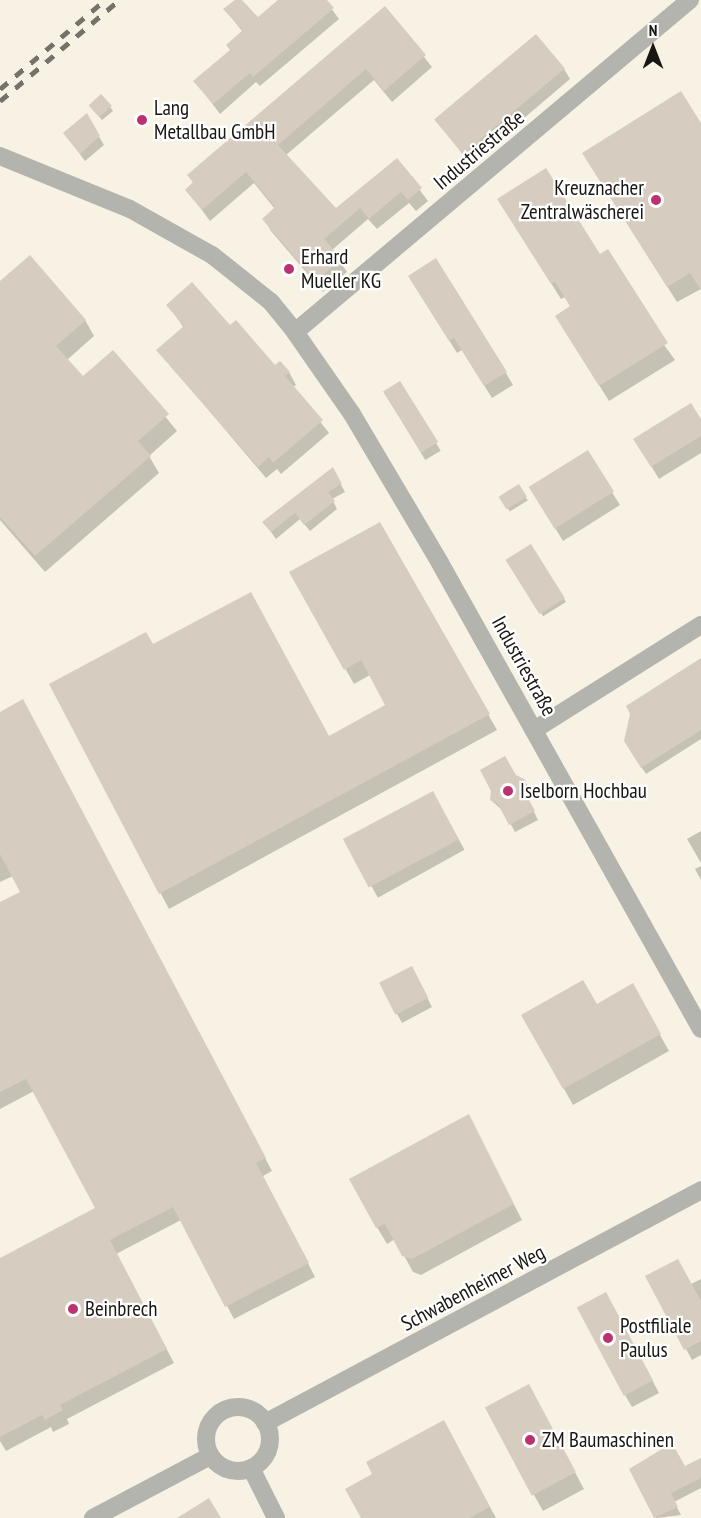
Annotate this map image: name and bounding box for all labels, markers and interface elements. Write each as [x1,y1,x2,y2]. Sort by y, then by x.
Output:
north arrow [623,18,683,78]
text: N [649,20,657,40]
place label: Lang Metallbau GmbH [154,95,275,145]
street label: Industriestraße [429,105,529,195]
marker: Lang Metallbau GmbH [135,113,149,127]
place label: Kreuznacher Zentralwäscherei [521,175,644,225]
marker: Kreuznacher Zentralwäscherei [649,193,663,207]
place label: Erhard Mueller KG [301,244,381,294]
marker: Erhard Mueller KG [282,262,296,276]
street label: Industriestraße [486,612,562,720]
place label: Iselborn Hochbau [520,778,647,804]
marker: Iselborn Hochbau [501,784,515,798]
street label: Schwabenheimer Weg [397,1239,549,1337]
place label: Beinbrech [85,1296,157,1322]
marker: Beinbrech [66,1302,80,1316]
place label: Postfiliale Paulus [620,1313,691,1363]
marker: Postfiliale Paulus [601,1331,615,1345]
place label: ZM Baumaschinen [542,1427,674,1453]
marker: ZM Baumaschinen [523,1433,537,1447]

